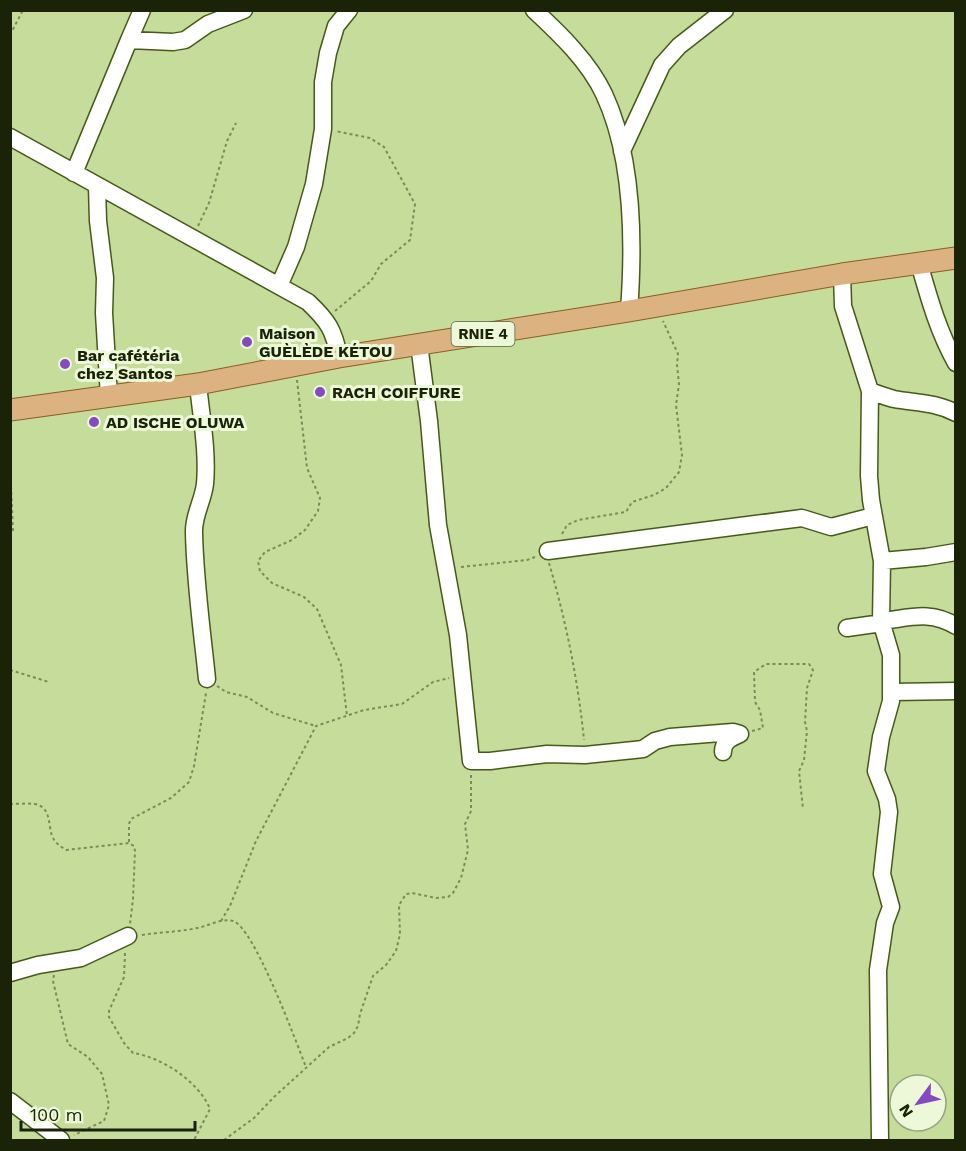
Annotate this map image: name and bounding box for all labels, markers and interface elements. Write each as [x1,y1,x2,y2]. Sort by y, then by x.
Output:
road number: RNIE 4 [452,322,514,346]
place label: Maison GUÈLÈDE KÉTOU [259,324,392,361]
marker: Maison GUÈLÈDE KÉTOU [240,335,254,349]
place label: Bar cafétéria chez Santos [77,346,180,383]
marker: Bar cafétéria chez Santos [58,357,72,371]
place label: RACH COIFFURE [332,383,461,402]
marker: RACH COIFFURE [313,385,327,399]
place label: AD ISCHE OLUWA [106,413,244,432]
marker: AD ISCHE OLUWA [87,415,101,429]
north arrow [888,1073,948,1133]
scale bar [21,1094,195,1132]
text: N [895,1101,917,1121]
text: 100 m [30,1104,83,1125]

